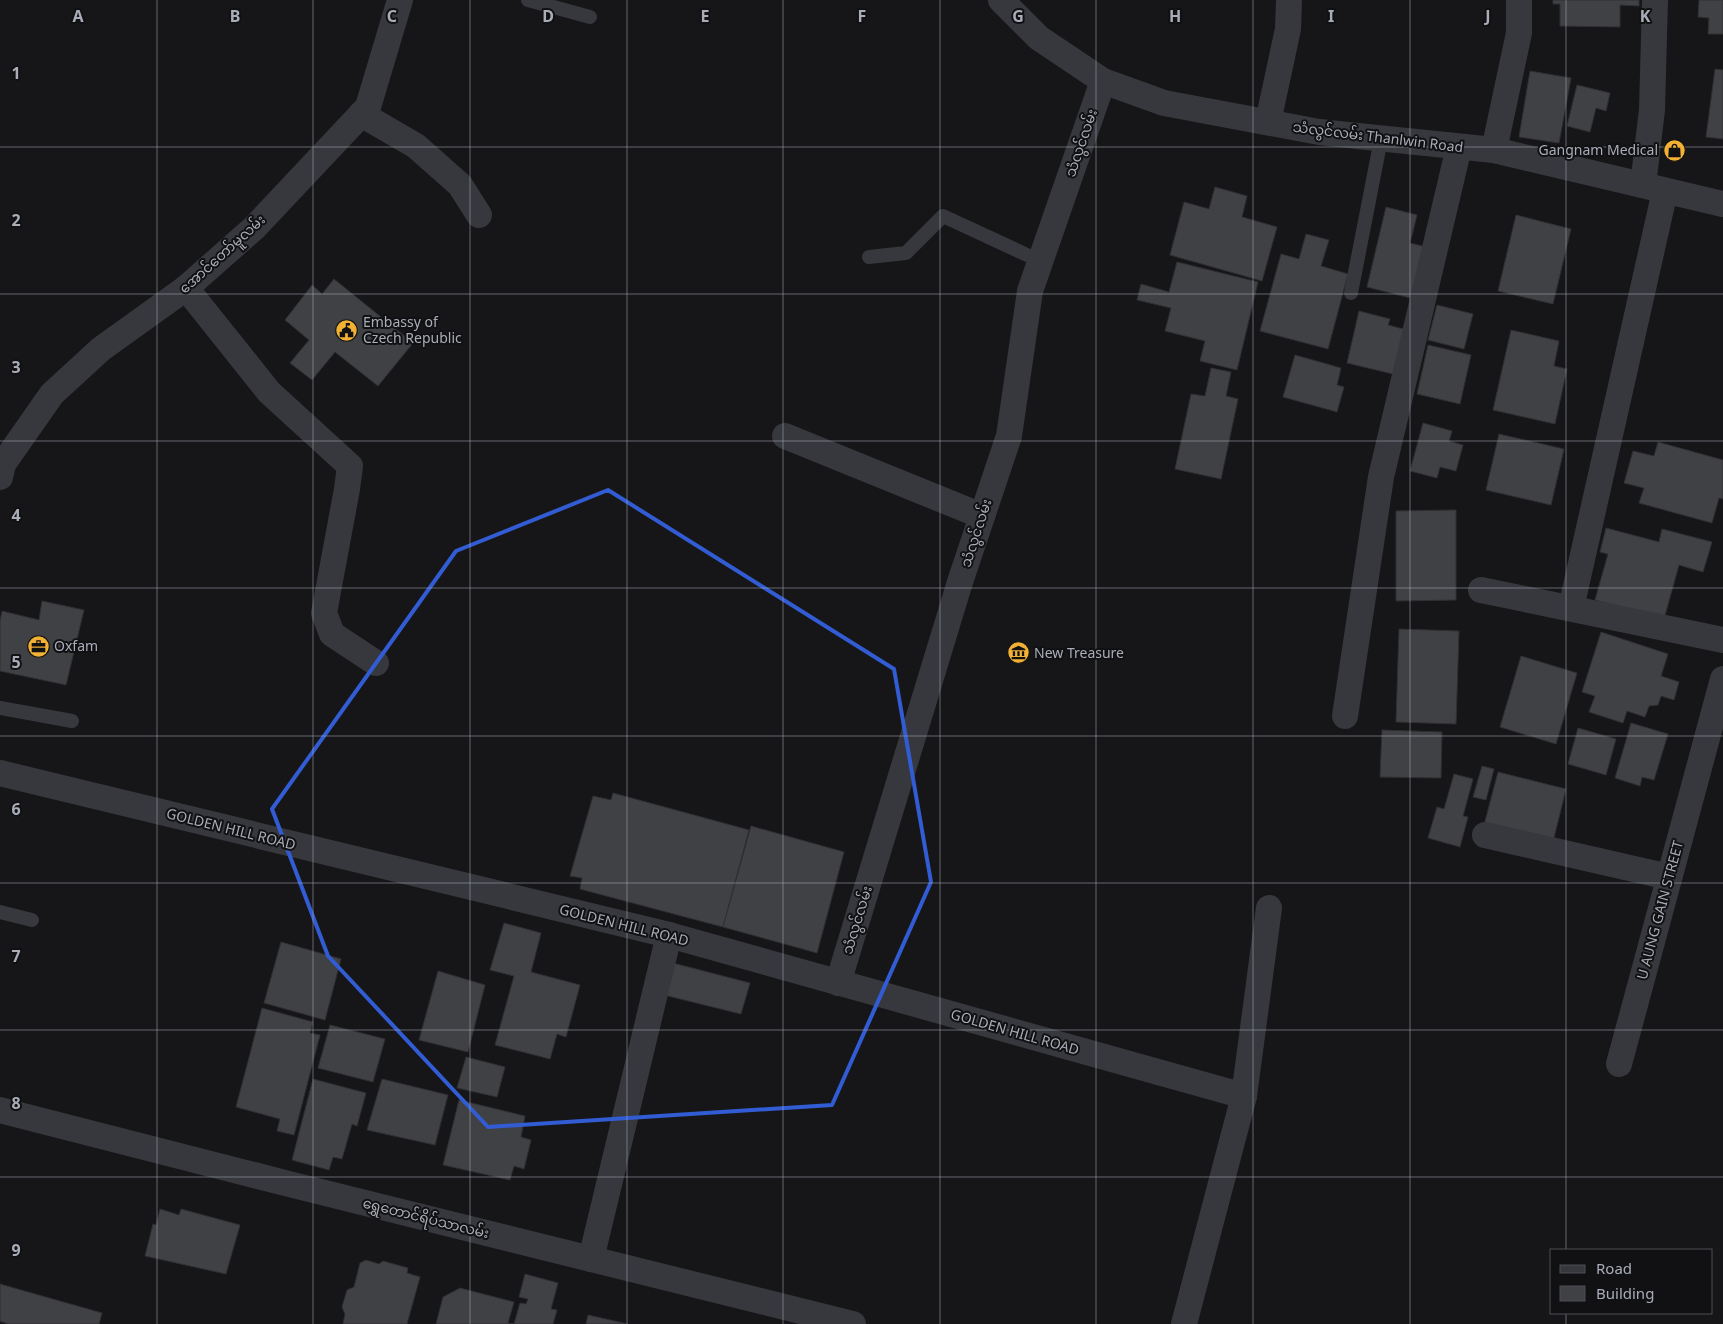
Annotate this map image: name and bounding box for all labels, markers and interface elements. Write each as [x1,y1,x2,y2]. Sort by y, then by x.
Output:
text: A [72,5,84,27]
text: B [230,5,240,27]
text: C [387,5,397,27]
text: D [542,5,554,27]
text: E [701,5,710,27]
text: F [858,5,866,27]
text: G [1012,5,1024,27]
text: H [1169,5,1181,27]
text: I [1328,5,1334,27]
text: J [1483,5,1491,27]
text: K [1640,5,1651,27]
text: 1 [11,62,21,84]
street label: သံလွင်လမ်း [1060,106,1103,180]
street label: သံလွင်လမ်း Thanlwin Road [1292,117,1464,158]
shop icon: Gangnam Medical [1662,138,1686,162]
place label: Gangnam Medical [1538,140,1658,159]
text: 2 [11,209,21,231]
street label: အောင်တော်မူလမ်း [175,210,271,300]
place label: Embassy of Czech Republic [363,312,462,347]
public building icon: Embassy of Czech Republic [335,318,359,342]
text: 3 [11,356,21,378]
street label: သံလွင်လမ်း [956,496,997,570]
text: 4 [11,504,21,526]
office icon: Oxfam [26,634,50,658]
place label: Oxfam [54,636,98,655]
museum icon: New Treasure [1006,641,1030,665]
place label: New Treasure [1034,643,1124,662]
text: 5 [11,651,21,673]
text: 6 [11,798,21,820]
street label: GOLDEN HILL ROAD [164,803,298,854]
street label: U AUNG GAIN STREET [1632,838,1687,982]
street label: သံလွင်လမ်း [837,883,878,957]
street label: GOLDEN HILL ROAD [557,899,691,950]
text: 7 [11,945,21,967]
street label: GOLDEN HILL ROAD [949,1004,1082,1059]
text: 8 [11,1092,21,1114]
street label: ရွှေတောင်ရိပ်သာလမ်း [360,1193,491,1245]
text: 9 [11,1239,21,1261]
legend [1550,1249,1713,1314]
text: Road [1596,1258,1632,1278]
text: Building [1596,1283,1654,1303]

